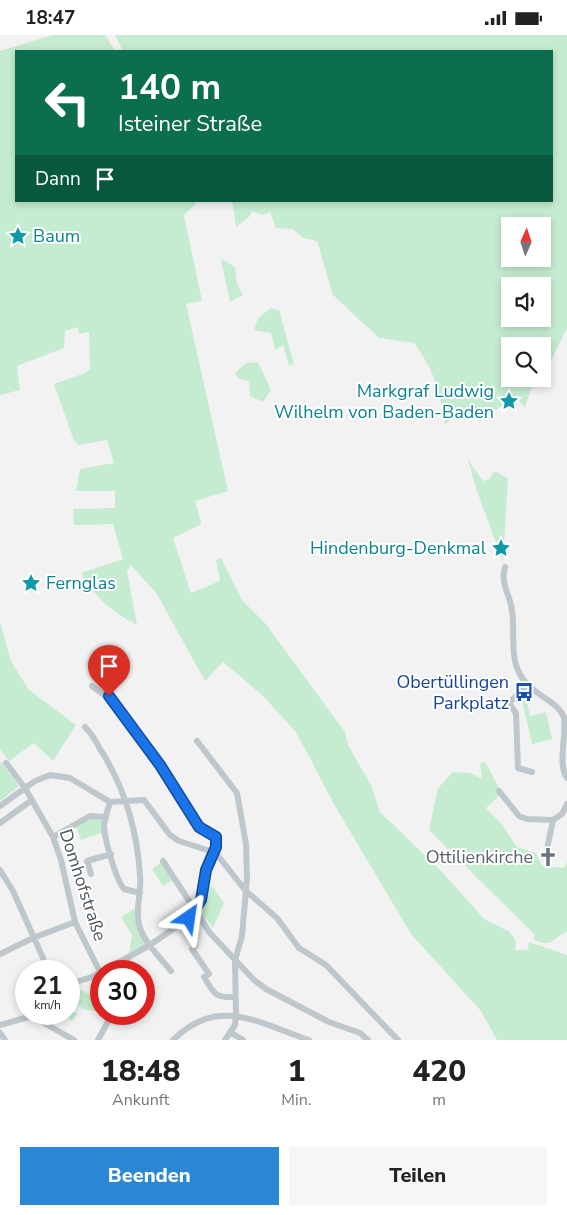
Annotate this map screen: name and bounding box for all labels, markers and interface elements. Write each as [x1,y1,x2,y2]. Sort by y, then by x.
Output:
text: 18:47 [25,5,75,31]
text: 140 m [118,64,221,111]
icon: left [35,70,100,135]
text: Isteiner Straße [118,109,262,139]
icon: arrive [91,165,119,193]
text: Dann [35,166,81,192]
north arrow [501,217,551,267]
map controls [501,217,551,387]
place label: Baum [33,224,80,248]
place icon: Baum [7,225,29,247]
button: sound [501,277,551,327]
button: search [501,337,551,387]
place label: Markgraf Ludwig Wilhelm von Baden-Baden [274,379,494,424]
place icon: Markgraf Ludwig Wilhelm von Baden-Baden [498,390,520,412]
place label: Hindenburg-Denkmal [310,536,487,560]
place icon: Hindenburg-Denkmal [490,537,512,559]
place label: Fernglas [46,571,116,595]
place icon: Fernglas [20,572,42,594]
pin [88,645,130,696]
icon: arrive [95,652,123,680]
place label: Obertüllingen Parkplatz [396,670,509,715]
bus stop icon: Obertüllingen Parkplatz [513,681,535,703]
street label: Domhofstraße [54,826,112,944]
place label: Ottilienkirche [426,845,533,869]
church icon: Ottilienkirche [537,846,559,868]
position arrow [162,891,214,943]
speed limit sign: 30 [90,960,155,1025]
text: 21 [32,969,63,1003]
text: km/h [34,997,61,1013]
text: 18:48 [101,1051,181,1092]
text: 1 [287,1051,305,1092]
text: 420 [412,1051,466,1092]
text: Ankunft [112,1089,169,1111]
text: Min. [281,1089,311,1111]
text: m [432,1089,446,1111]
button: Beenden [20,1147,279,1205]
button: Teilen [289,1147,547,1205]

